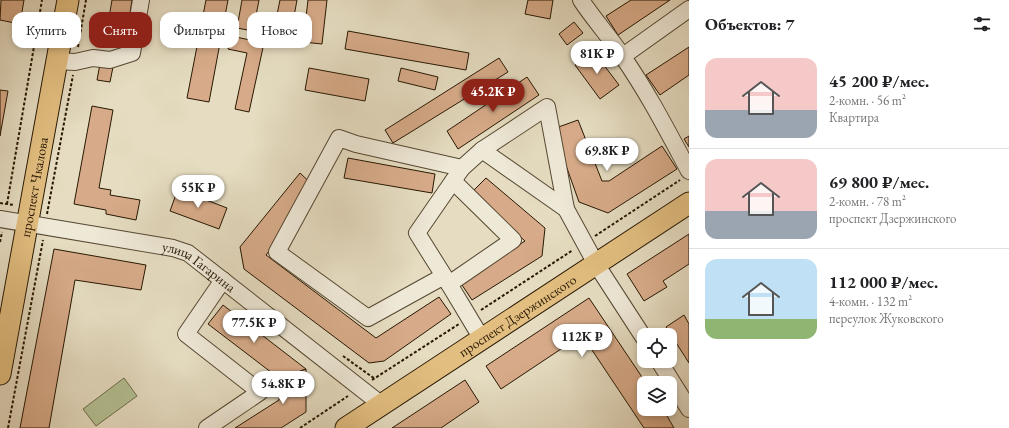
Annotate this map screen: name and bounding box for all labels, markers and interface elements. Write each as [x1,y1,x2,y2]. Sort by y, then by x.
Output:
chip: Купить [12,12,81,48]
chip: Снять [89,12,152,48]
chip: Фильтры [160,12,239,48]
chip: Новое [247,12,312,48]
text: Объектов: 7 [705,13,795,35]
icon: filters [971,13,993,35]
pin: 81K ₽ [569,41,625,75]
text: 81K ₽ [580,45,614,62]
text: 45 200 ₽/мес. [829,70,929,92]
icon: home [737,74,785,122]
pin: 45.2K ₽ [456,79,530,113]
text: 45.2K ₽ [471,83,515,100]
text: 2-комн. · 56 m² [829,92,906,109]
text: Квартира [829,109,879,126]
street label: проспект Чкалова [16,135,52,239]
pin: 69.8K ₽ [570,138,644,172]
text: 69.8K ₽ [585,142,629,159]
text: 69 800 ₽/мес. [829,171,929,193]
pin: 55K ₽ [170,175,226,209]
icon: home [737,175,785,223]
text: 55K ₽ [181,179,215,196]
text: 2-комн. · 78 m² [829,193,906,210]
text: проспект Дзержинского [829,210,956,227]
street label: улица Гагарина [161,237,240,296]
street label: проспект Дзержинского [455,270,580,361]
text: 112 000 ₽/мес. [829,271,938,293]
icon: home [737,275,785,323]
text: 4-комн. · 132 m² [829,293,912,310]
pin: 77.5K ₽ [217,310,291,344]
text: переулок Жуковского [829,310,944,327]
text: 77.5K ₽ [232,314,276,331]
pin: 112K ₽ [549,324,615,358]
text: 112K ₽ [561,328,603,345]
map controls [637,328,677,416]
button: locate [637,328,677,368]
pin: 54.8K ₽ [246,371,320,405]
text: 54.8K ₽ [261,375,305,392]
button: layers [637,376,677,416]

